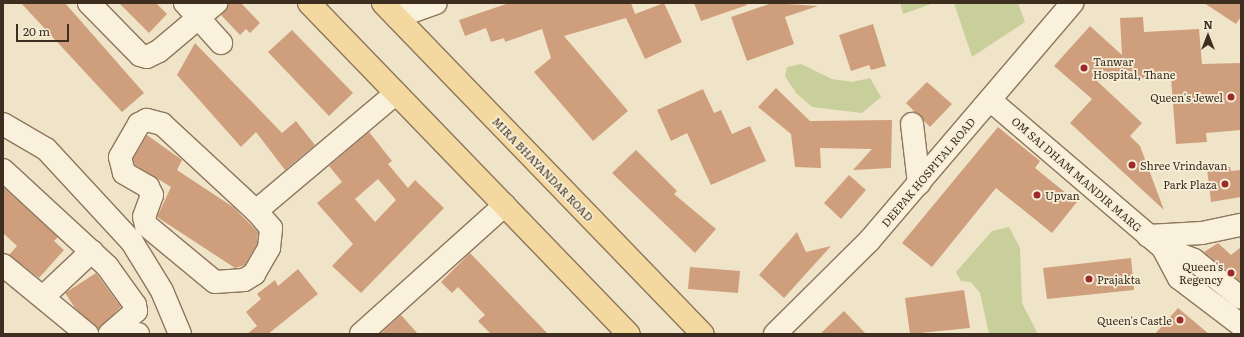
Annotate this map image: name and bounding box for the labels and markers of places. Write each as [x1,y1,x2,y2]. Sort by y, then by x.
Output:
place label: Tanwar Hospital, Thane [1093,55,1176,81]
marker: Tanwar Hospital, Thane [1078,62,1090,74]
place label: Queen's Jewel [1150,90,1223,104]
marker: Queen's Jewel [1226,92,1236,102]
place label: Shree Vrindavan [1140,158,1227,172]
marker: Shree Vrindavan [1127,160,1137,170]
place label: Park Plaza [1163,177,1217,191]
marker: Park Plaza [1220,179,1230,189]
place label: Upvan [1045,188,1080,202]
marker: Upvan [1032,190,1042,200]
place label: Queen's Regency [1179,260,1223,286]
marker: Queen's Regency [1226,268,1236,278]
place label: Prajakta [1097,272,1141,286]
marker: Prajakta [1084,274,1094,284]
place label: Queen's Castle [1097,313,1172,327]
marker: Queen's Castle [1175,315,1185,325]

